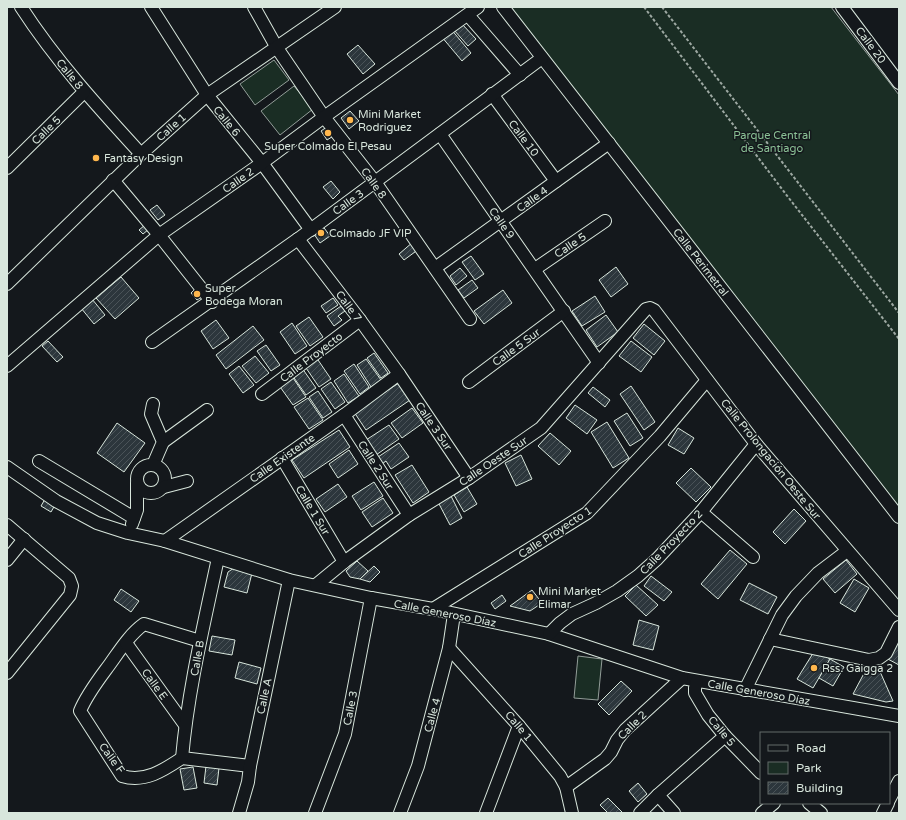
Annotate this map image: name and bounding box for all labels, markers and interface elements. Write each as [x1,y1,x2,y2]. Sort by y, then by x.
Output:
street label: Calle 20 [853,25,889,66]
street label: Calle 8 [53,57,86,92]
street label: Calle 6 [210,104,243,139]
place label: Mini Market Rodriguez [358,108,421,134]
street label: Calle 1 [154,111,189,144]
street label: Calle 5 [29,113,64,147]
marker: Mini Market Rodriguez [345,115,355,125]
street label: Calle 10 [506,118,542,159]
marker: Super Colmado El Pesau [323,128,333,138]
park label: Parque Central de Santiago [733,129,811,155]
place label: Super Colmado El Pesau [264,140,392,153]
place label: Fantasy Design [104,152,183,165]
marker: Fantasy Design [91,153,101,163]
street label: Calle 2 [220,165,257,196]
street label: Calle 8 [358,165,389,201]
street label: Calle 4 [514,184,550,215]
street label: Calle 3 [330,187,366,218]
street label: Calle 9 [486,205,517,242]
street label: Calle Perimetral [670,226,731,299]
place label: Colmado JF VIP [329,227,412,240]
marker: Colmado JF VIP [316,228,326,238]
street label: Calle 5 [552,230,589,261]
place label: Super Bodega Moran [205,282,283,308]
street label: Calle 7 [333,288,364,324]
marker: Super Bodega Moran [192,289,202,299]
street label: Calle 5 Sur [490,325,543,369]
street label: Calle Proyecto [277,329,345,385]
street label: Calle Prolongación Oeste Sur [718,396,824,523]
street label: Calle 3 Sur [413,400,455,454]
street label: Calle Existente [247,431,317,486]
street label: Calle Oeste Sur [457,433,530,489]
street label: Calle 2 Sur [355,438,397,493]
street label: Calle 1 Sur [293,483,333,538]
street label: Calle Proyecto 1 [516,504,594,561]
street label: Calle Proyecto 2 [637,507,706,577]
place label: Mini Market Elimar [538,585,601,611]
marker: Mini Market Elimar [525,592,535,602]
street label: Calle Generoso Díaz [393,597,498,630]
street label: Calle B [188,639,207,677]
place label: Rss. Gaigga 2 [822,662,893,675]
marker: Rss. Gaigga 2 [809,663,819,673]
street label: Calle E [139,666,170,702]
street label: Calle A [254,677,275,715]
street label: Calle Generoso Díaz [707,677,812,708]
street label: Calle 3 [341,689,360,727]
street label: Calle 4 [422,696,443,734]
street label: Calle 2 [615,708,649,742]
street label: Calle 1 [502,709,535,744]
street label: Calle 5 [705,714,738,749]
legend [760,732,890,804]
street label: Calle F [96,740,127,777]
text: Road [796,741,826,755]
text: Park [796,761,822,775]
text: Building [796,781,843,795]

